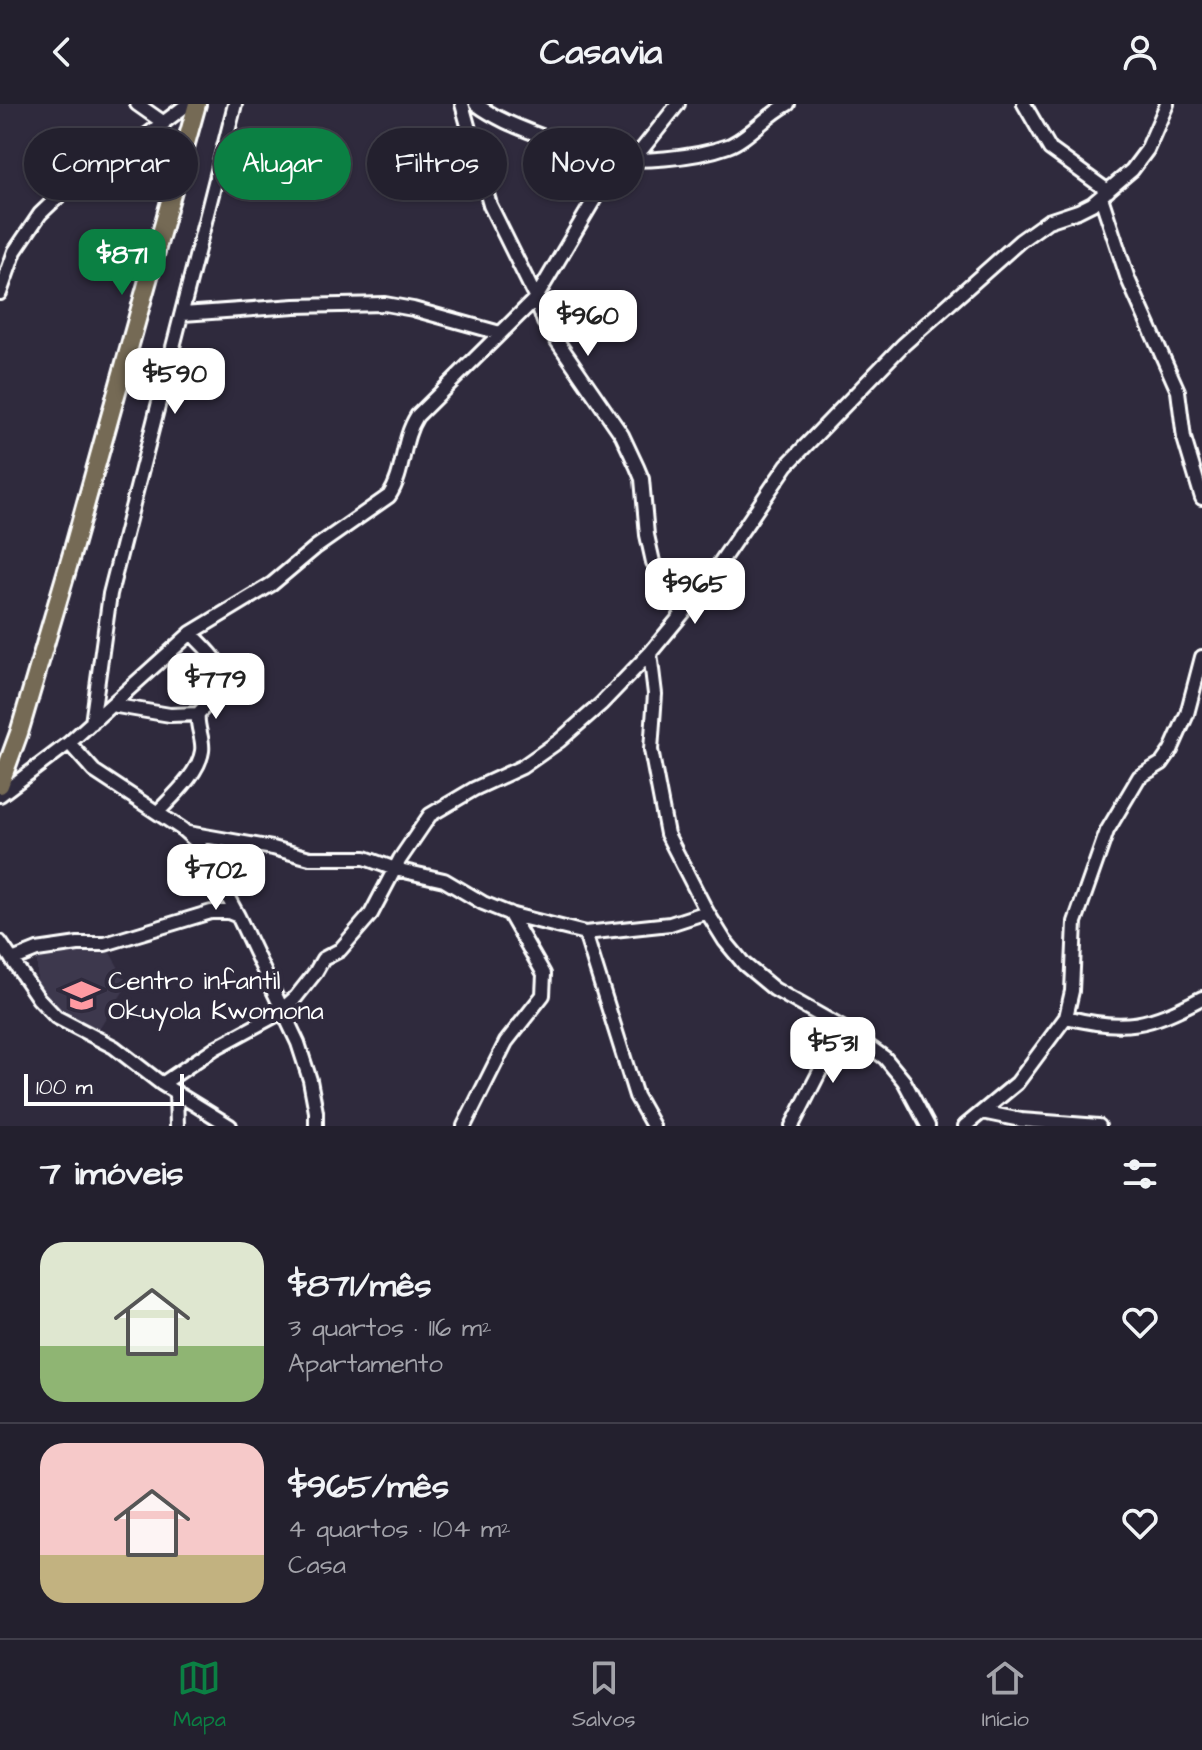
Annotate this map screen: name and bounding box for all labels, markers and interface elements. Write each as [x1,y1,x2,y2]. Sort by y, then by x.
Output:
text: Casavia [540,27,662,78]
icon: back [40,30,84,74]
icon: person [1118,30,1162,74]
chip: Comprar [24,128,198,200]
chip: Alugar [214,128,351,200]
chip: Filtros [367,128,507,200]
chip: Novo [523,128,643,200]
pin: $871 [75,229,169,297]
text: $871 [97,237,147,273]
pin: $960 [541,290,635,358]
text: $960 [557,298,619,334]
pin: $590 [128,348,222,416]
text: $590 [143,356,207,392]
pin: $965 [648,558,742,626]
text: $965 [663,566,727,602]
pin: $779 [169,653,263,721]
text: $779 [185,661,247,697]
pin: $702 [169,844,263,912]
text: $702 [185,852,247,888]
place label: Centro infantil Okuyola Kwomona [108,963,324,1031]
school or university icon: Centro infantil Okuyola Kwomona [63,977,101,1015]
pin: $531 [786,1017,880,1085]
text: $531 [808,1025,858,1061]
scale bar [24,1070,184,1106]
text: 100 m [36,1072,93,1103]
text: 7 imóveis [40,1150,184,1198]
icon: filters [1118,1152,1162,1196]
text: $871/mês [288,1262,432,1310]
icon: home [104,1274,200,1370]
icon: heart [1118,1300,1162,1344]
text: 3 quartos · 116 m² [288,1310,492,1346]
text: Apartamento [288,1346,443,1382]
text: $965/mês [288,1463,449,1511]
icon: home [104,1475,200,1571]
icon: heart [1118,1501,1162,1545]
text: 4 quartos · 104 m² [288,1511,511,1547]
text: Casa [288,1547,346,1583]
tab: Mapa [173,1656,226,1735]
tab: Salvos [572,1656,636,1735]
tab: Início [982,1656,1029,1735]

